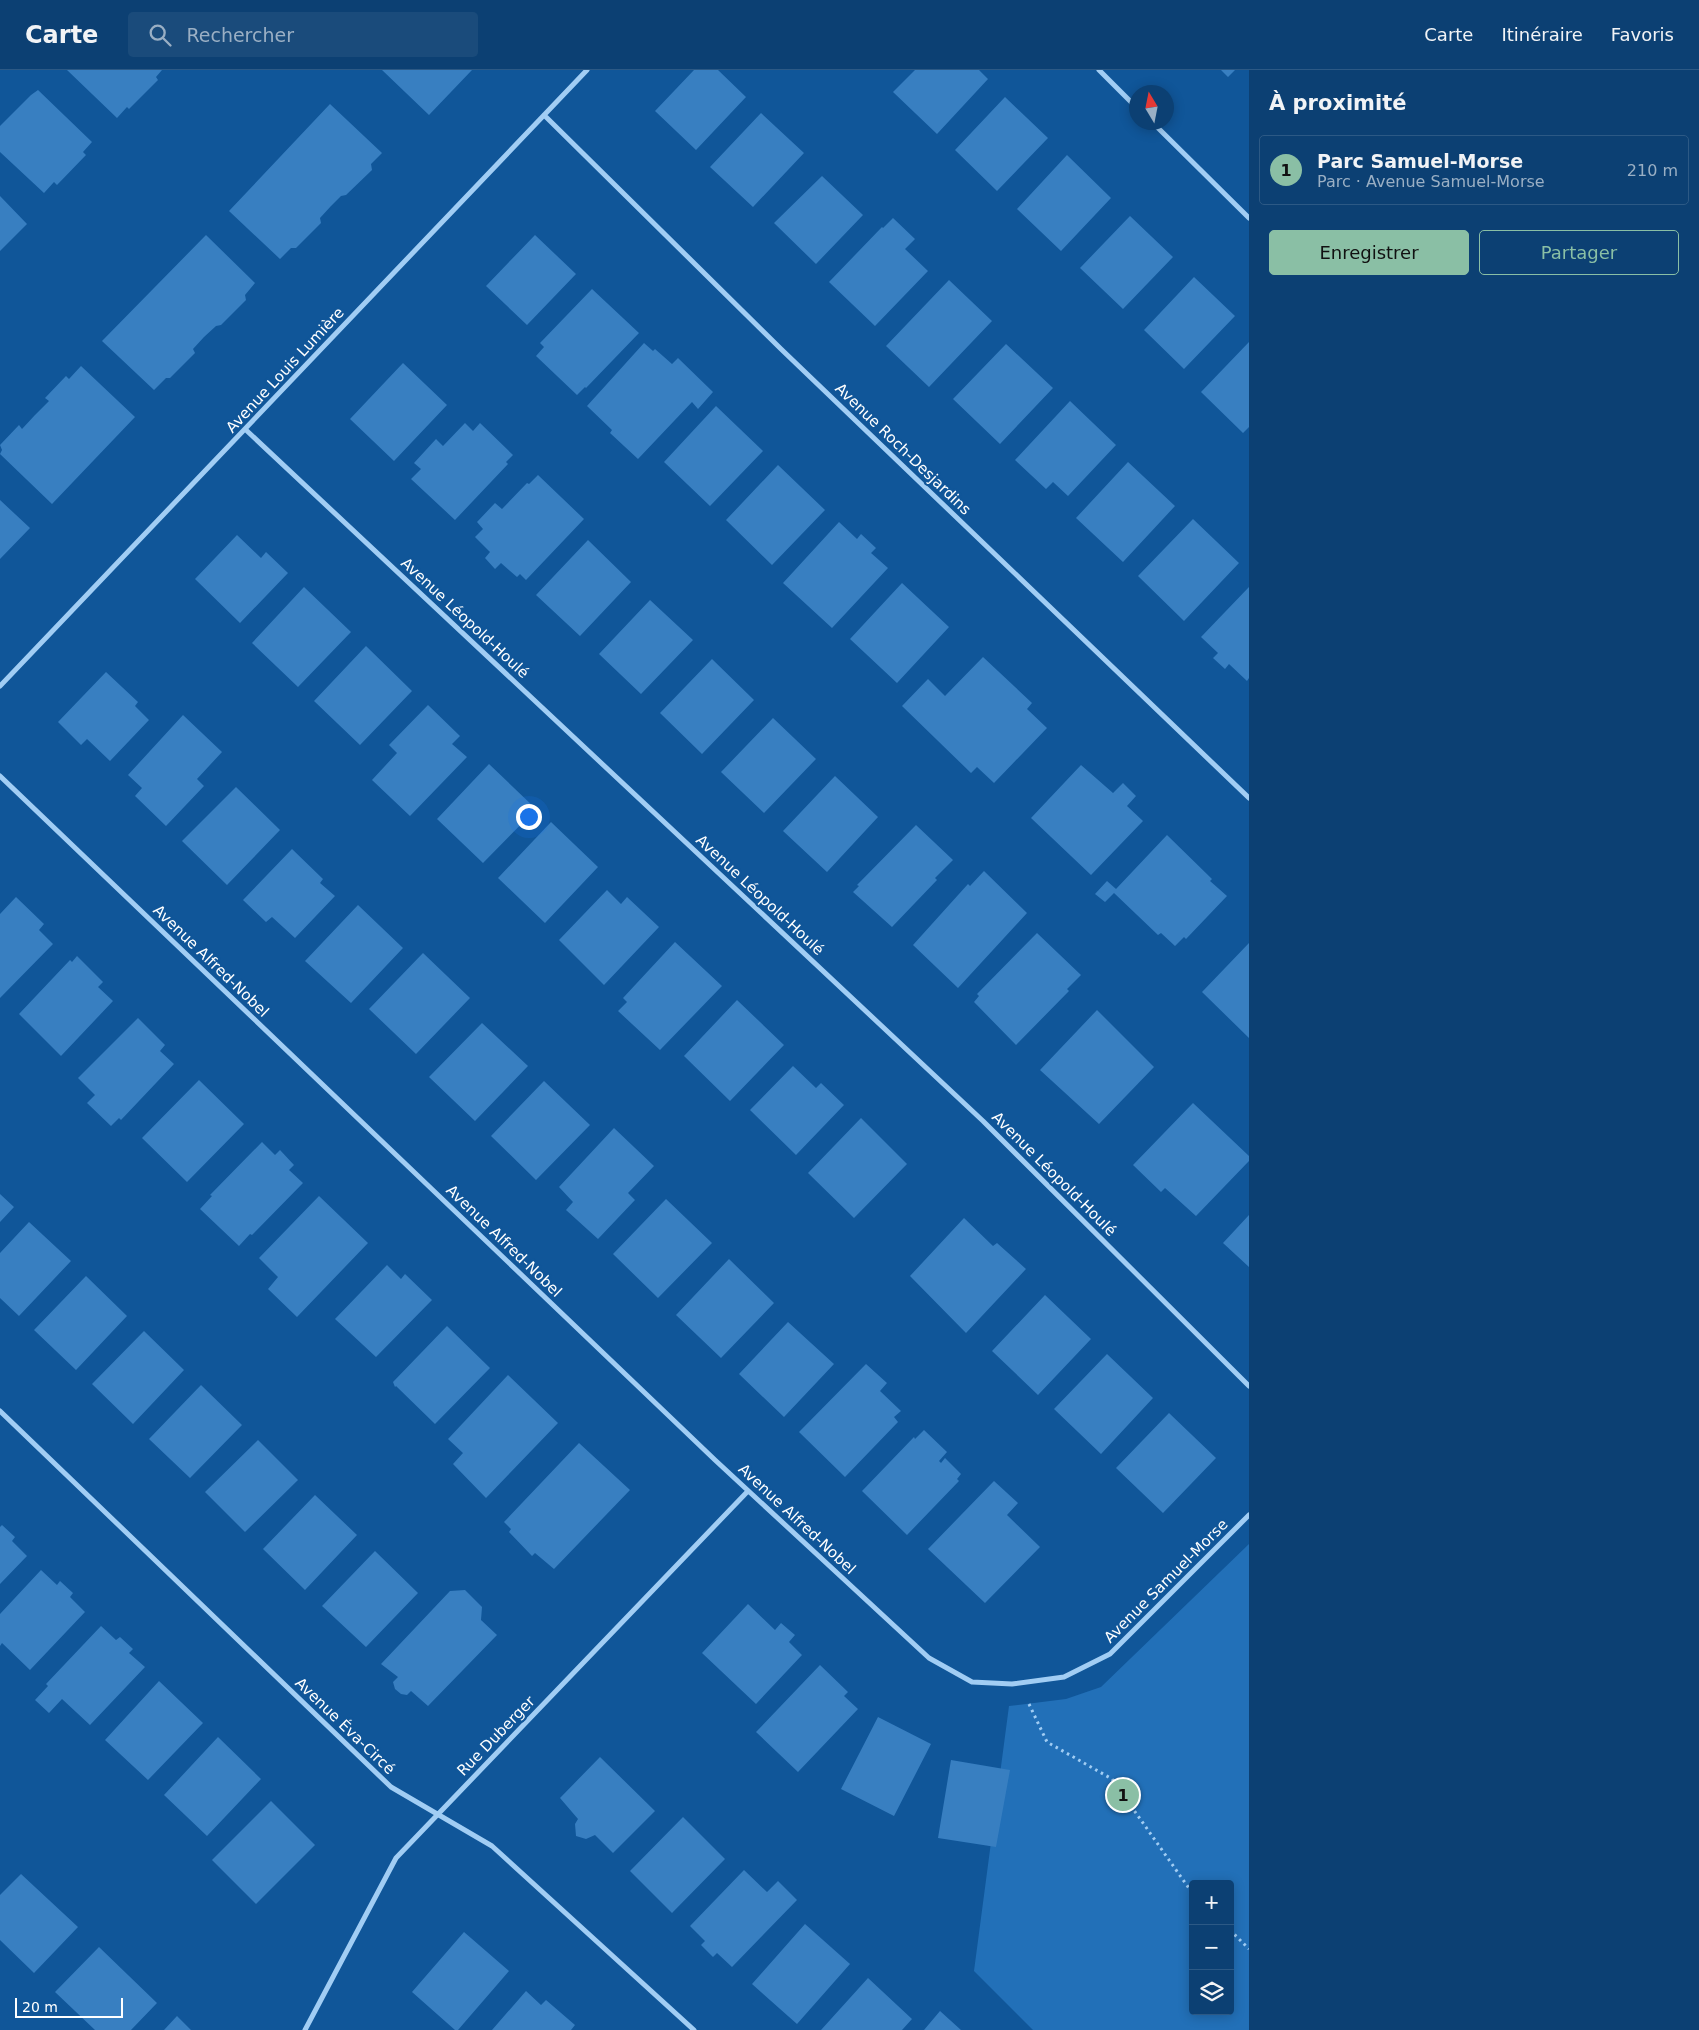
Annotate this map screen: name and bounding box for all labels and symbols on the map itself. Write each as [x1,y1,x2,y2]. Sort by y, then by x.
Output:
north arrow [1129,85,1174,130]
street label: Avenue Louis Lumière [222,304,348,436]
street label: Avenue Roch-Desjardins [831,379,975,519]
street label: Avenue Léopold-Houlé [397,554,533,682]
your location [516,804,542,830]
street label: Avenue Léopold-Houlé [692,831,828,959]
street label: Avenue Alfred-Nobel [150,901,272,1021]
street label: Avenue Léopold-Houlé [988,1108,1120,1240]
street label: Avenue Alfred-Nobel [443,1181,565,1301]
street label: Avenue Alfred-Nobel [735,1460,859,1578]
street label: Avenue Samuel-Morse [1100,1515,1232,1647]
street label: Avenue Éva-Circé [291,1673,399,1778]
street label: Rue Duberger [453,1692,539,1780]
pin: 1 [1107,1776,1139,1814]
scale bar [15,1995,122,2018]

